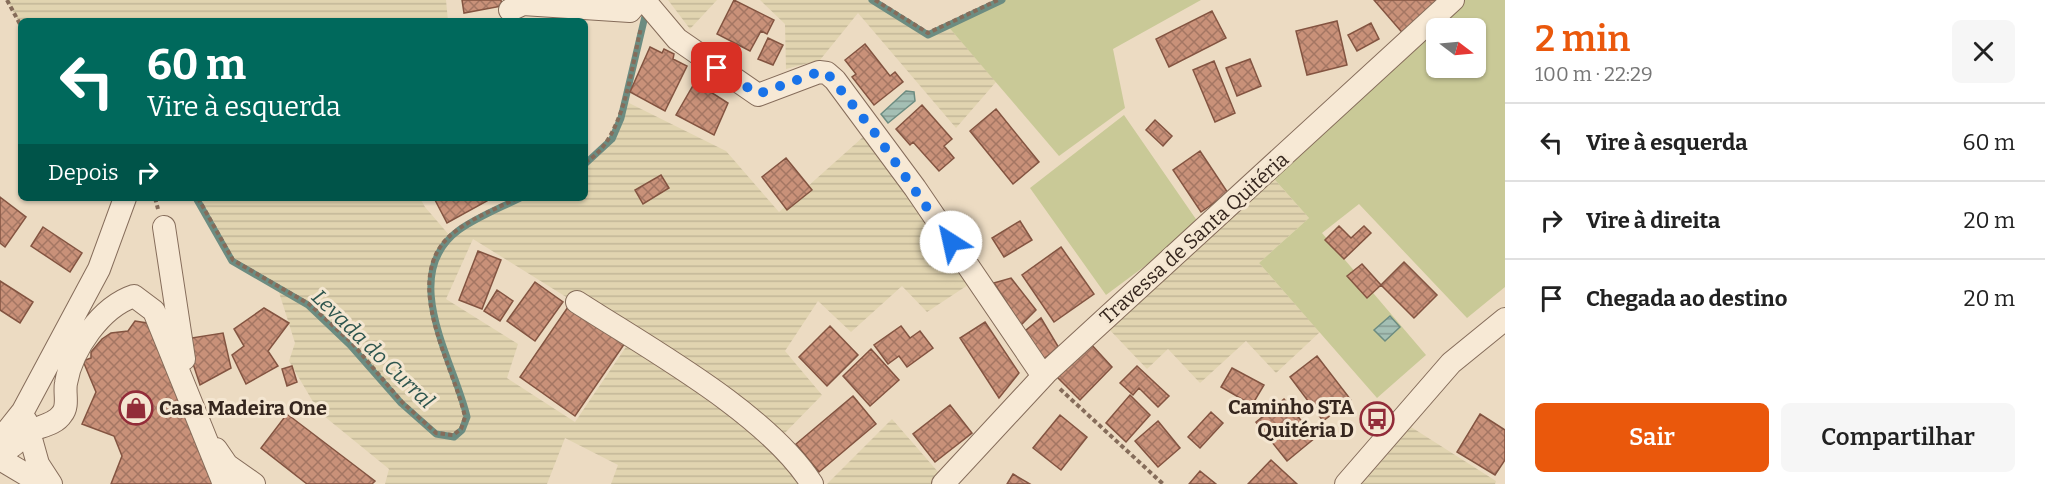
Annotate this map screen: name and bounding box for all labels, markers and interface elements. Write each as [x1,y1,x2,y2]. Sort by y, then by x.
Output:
text: 2 min [1535,17,1630,61]
north arrow [1426,18,1486,78]
map controls [1426,18,1486,78]
button: close [1952,20,2015,83]
text: 60 m [147,40,246,90]
icon: left [48,42,126,120]
pin [691,42,742,93]
icon: arrive [700,51,733,84]
text: 100 m · 22:29 [1535,62,1653,86]
text: Vire à esquerda [147,91,341,123]
icon: left [1535,126,1568,159]
text: Vire à esquerda [1586,129,1747,156]
text: 60 m [1963,129,2015,156]
street label: Travessa de Santa Quitéria [1095,147,1293,329]
icon: right [131,156,164,189]
text: Depois [48,159,119,186]
icon: right [1535,204,1568,237]
text: Vire à direita [1586,207,1720,234]
text: 20 m [1964,207,2015,234]
position arrow [919,210,983,274]
icon: arrive [1535,282,1568,315]
water label: Levada do Curral [306,284,440,414]
text: Chegada ao destino [1586,285,1787,312]
text: 20 m [1964,285,2015,312]
shop icon: Casa Madeira One [118,390,154,426]
place label: Caminho STA Quitéria D [1228,395,1355,442]
place label: Casa Madeira One [159,396,327,420]
bus stop icon: Caminho STA Quitéria D [1359,401,1395,437]
button: Sair [1535,403,1769,472]
button: Compartilhar [1781,403,2015,472]

